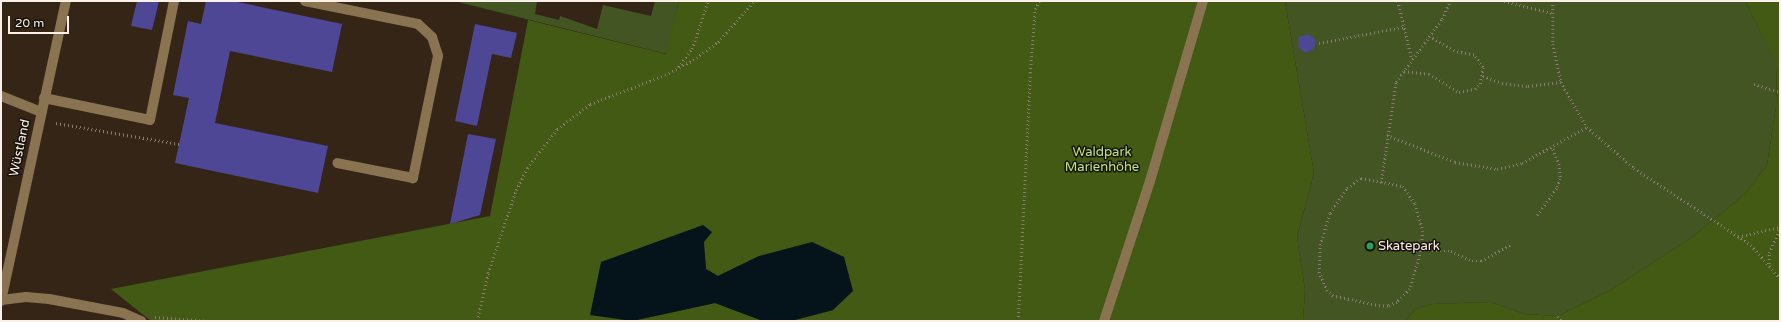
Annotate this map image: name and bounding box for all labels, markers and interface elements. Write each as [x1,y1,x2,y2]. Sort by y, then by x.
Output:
scale bar [10,8,71,34]
text: 20 m [15,16,44,30]
street label: Wüstland [6,118,34,178]
park label: Waldpark Marienhöhe [1065,145,1139,176]
place label: Skatepark [1378,238,1440,254]
marker: Skatepark [1365,241,1375,251]

